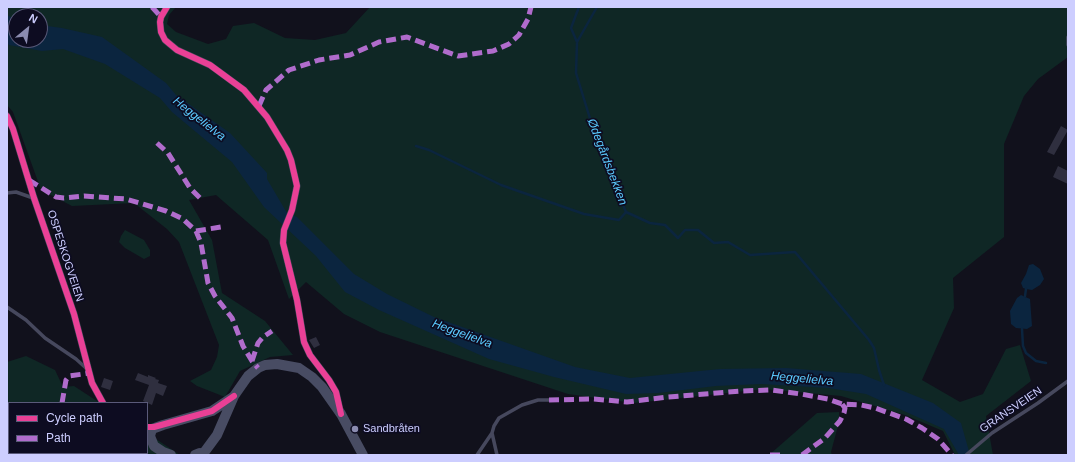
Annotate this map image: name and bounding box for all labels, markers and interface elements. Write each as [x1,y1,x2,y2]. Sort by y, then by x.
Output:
north arrow [8,8,48,48]
text: N [27,11,40,26]
water label: Heggelielva [170,94,228,144]
water label: Ødegårdsbekken [584,117,630,207]
street label: OSPESKOGVEIEN [44,209,86,303]
water label: Heggelielva [430,317,494,351]
water label: Heggelielva [770,369,834,389]
street label: GRANSVEIEN [977,384,1045,436]
legend [8,402,148,454]
text: Cycle path [46,411,103,425]
place label: Sandbråten [363,422,420,436]
marker: Sandbråten [350,424,360,434]
text: Path [46,431,71,445]

